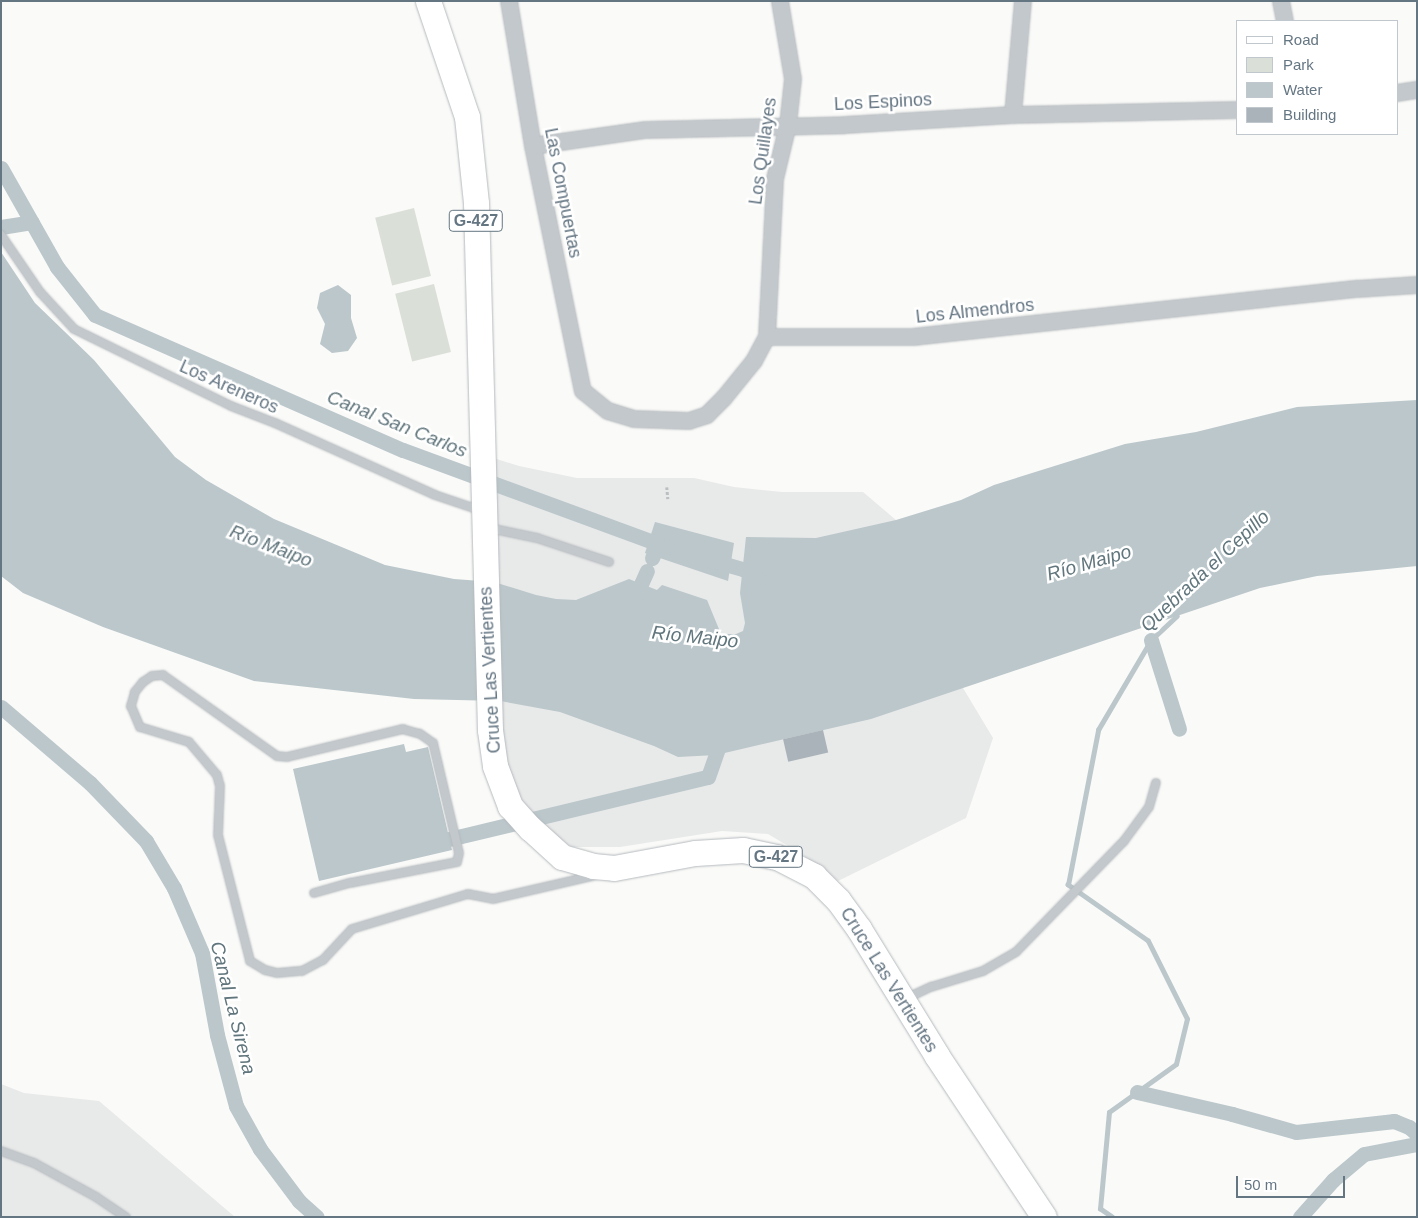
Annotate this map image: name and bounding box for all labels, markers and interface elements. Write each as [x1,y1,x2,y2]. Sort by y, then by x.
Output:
legend [1236,20,1398,135]
text: Road [1283,31,1319,48]
text: Park [1283,56,1314,73]
text: Water [1283,81,1322,98]
street label: Los Espinos [833,89,933,115]
street label: Los Quillayes [745,96,781,206]
text: Building [1283,106,1336,123]
street label: Las Compuertas [540,126,586,260]
road number: G-427 [448,208,504,235]
street label: Los Almendros [914,294,1036,328]
street label: Los Areneros [176,355,282,419]
water label: Canal San Carlos [324,386,470,462]
water label: Quebrada el Cepillo [1136,505,1274,637]
water label: Río Maipo [226,520,316,572]
water label: Río Maipo [1044,540,1134,586]
street label: Cruce Las Vertientes [475,586,505,754]
water label: Río Maipo [651,621,739,653]
road number: G-427 [748,844,804,870]
street label: Cruce Las Vertientes [836,903,942,1057]
water label: Canal La Sirena [205,939,261,1077]
scale bar [1238,1166,1347,1198]
text: 50 m [1244,1176,1277,1193]

